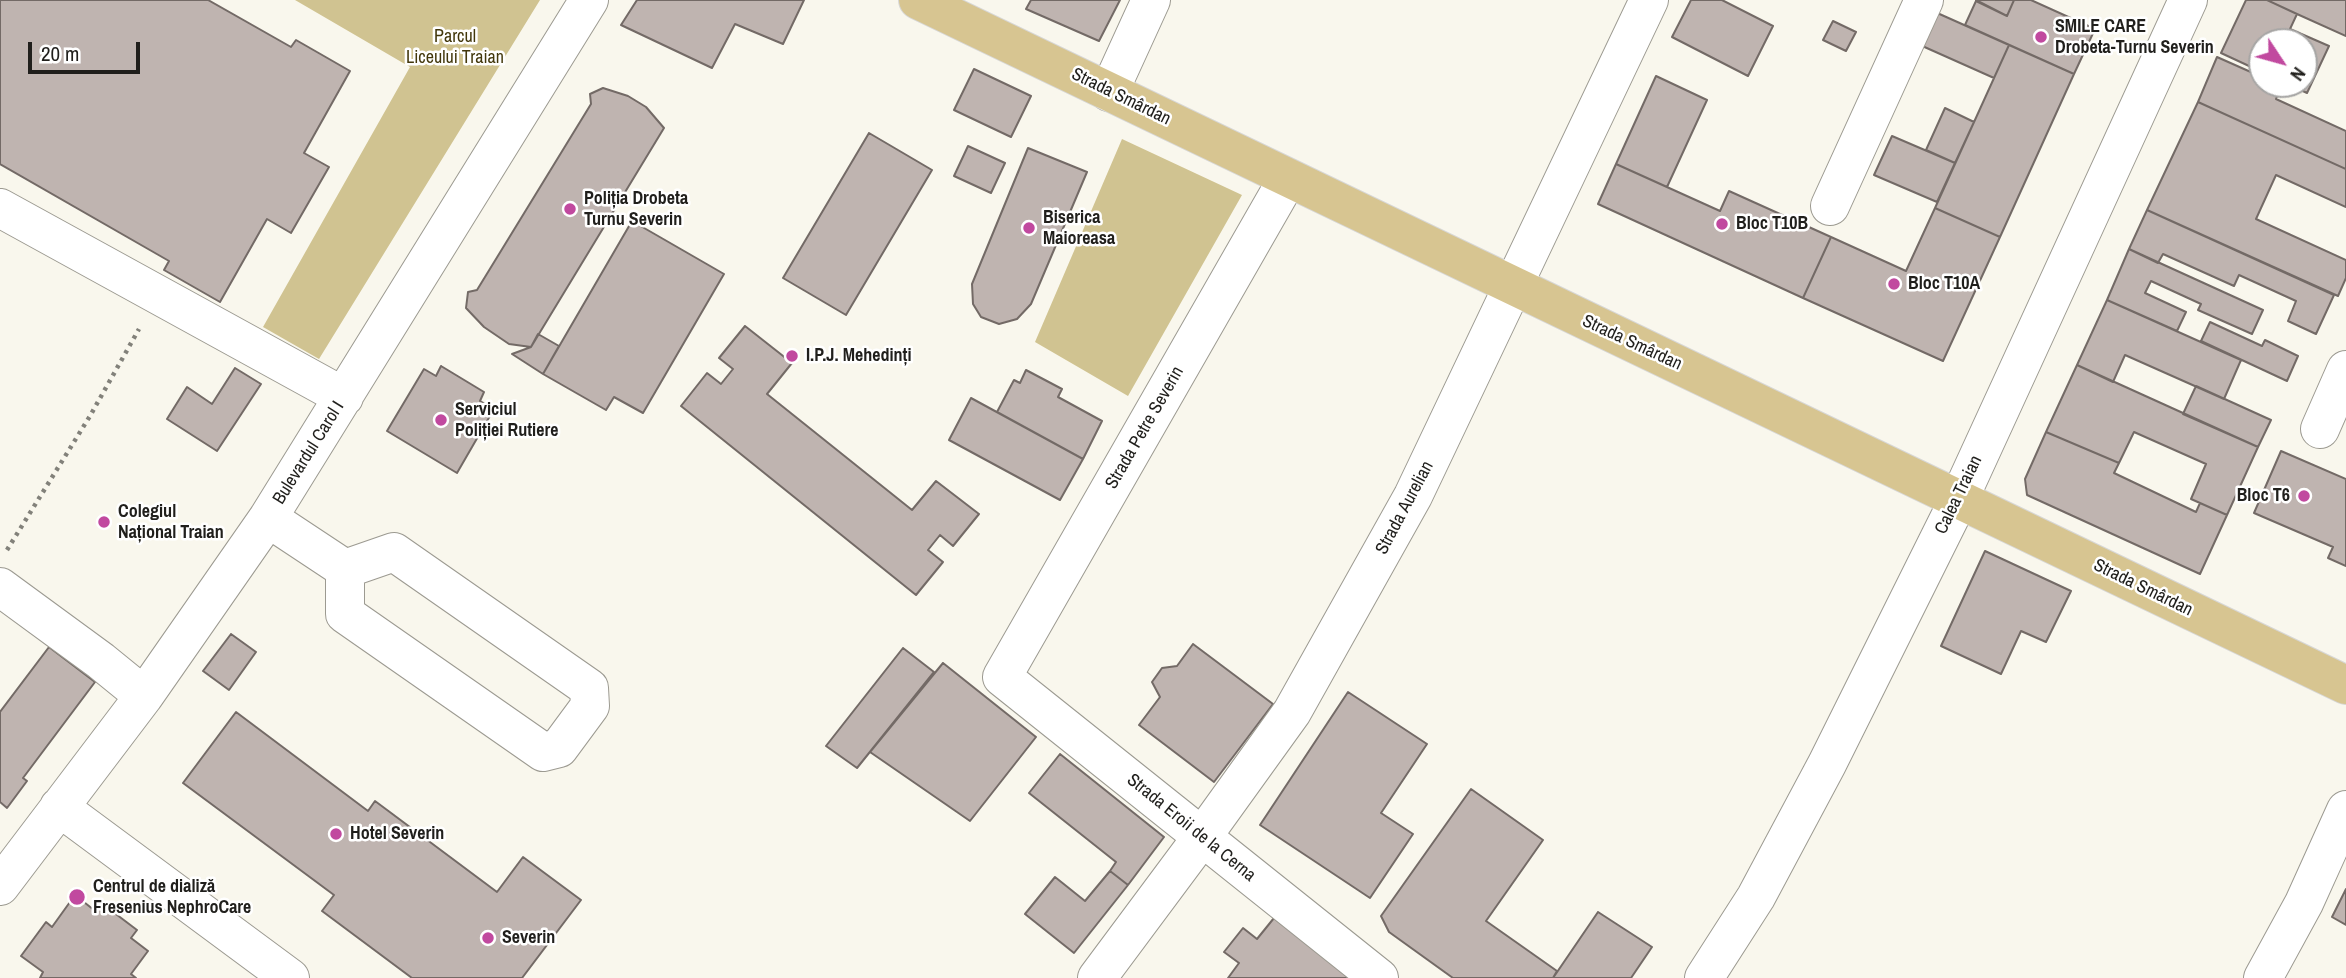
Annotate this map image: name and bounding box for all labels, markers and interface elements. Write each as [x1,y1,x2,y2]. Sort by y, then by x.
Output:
place label: SMILE CARE Drobeta-Turnu Severin [2055,16,2214,58]
park label: Parcul Liceului Traian [406,26,504,68]
scale bar [32,28,144,72]
north arrow [2248,28,2318,98]
marker: SMILE CARE Drobeta-Turnu Severin [2033,29,2049,45]
text: 20 m [41,39,79,68]
text: N [2285,62,2312,86]
street label: Strada Smârdan [1068,64,1174,130]
place label: Poliția Drobeta Turnu Severin [584,188,688,230]
marker: Poliția Drobeta Turnu Severin [562,201,578,217]
place label: Biserica Maioreasa [1043,207,1115,249]
place label: Bloc T10B [1736,213,1808,235]
marker: Bloc T10B [1714,216,1730,232]
marker: Biserica Maioreasa [1021,220,1037,236]
place label: Bloc T10A [1908,273,1980,295]
marker: Bloc T10A [1886,276,1902,292]
street label: Strada Smârdan [1579,311,1685,375]
place label: I.P.J. Mehedinți [806,345,912,367]
marker: I.P.J. Mehedinți [784,348,800,364]
street label: Strada Petre Severin [1101,363,1189,493]
street label: Bulevardul Carol I [269,398,349,508]
place label: Serviciul Poliției Rutiere [455,399,558,442]
marker: Serviciul Poliției Rutiere [433,412,449,428]
street label: Calea Traian [1931,452,1987,538]
street label: Strada Aurelian [1371,458,1439,558]
place label: Bloc T6 [2237,485,2290,507]
marker: Bloc T6 [2296,488,2312,504]
place label: Colegiul Național Traian [118,501,224,544]
marker: Colegiul Național Traian [96,514,112,530]
street label: Strada Smârdan [2090,555,2196,621]
street label: Strada Eroii de la Cerna [1122,770,1260,886]
place label: Hotel Severin [350,823,444,845]
marker: Hotel Severin [328,826,344,842]
place label: Centrul de dializă Fresenius NephroCare [93,876,251,918]
marker: Centrul de dializă Fresenius NephroCare [67,887,87,907]
place label: Severin [502,927,555,949]
marker: Severin [480,930,496,946]

